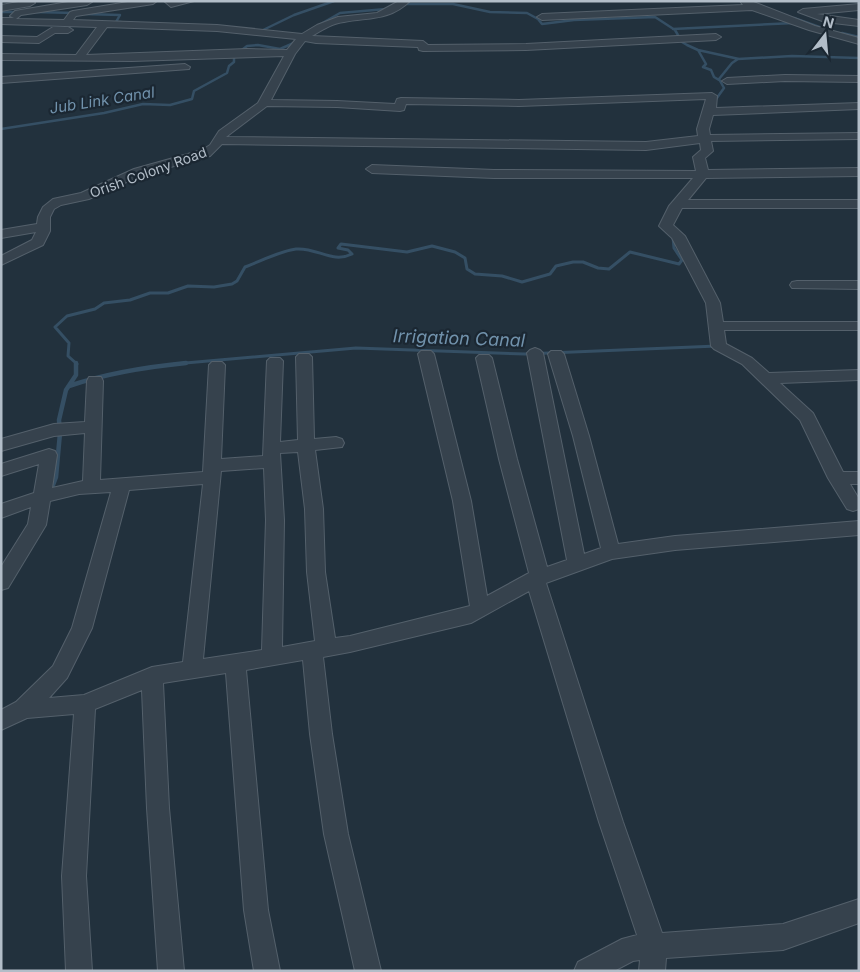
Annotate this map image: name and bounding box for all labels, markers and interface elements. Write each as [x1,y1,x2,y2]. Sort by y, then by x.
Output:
north arrow [800,10,850,60]
text: N [821,12,836,32]
water label: Jub Link Canal [48,82,156,118]
street label: Orish Colony Road [87,143,209,201]
water label: Irrigation Canal [392,325,526,351]

